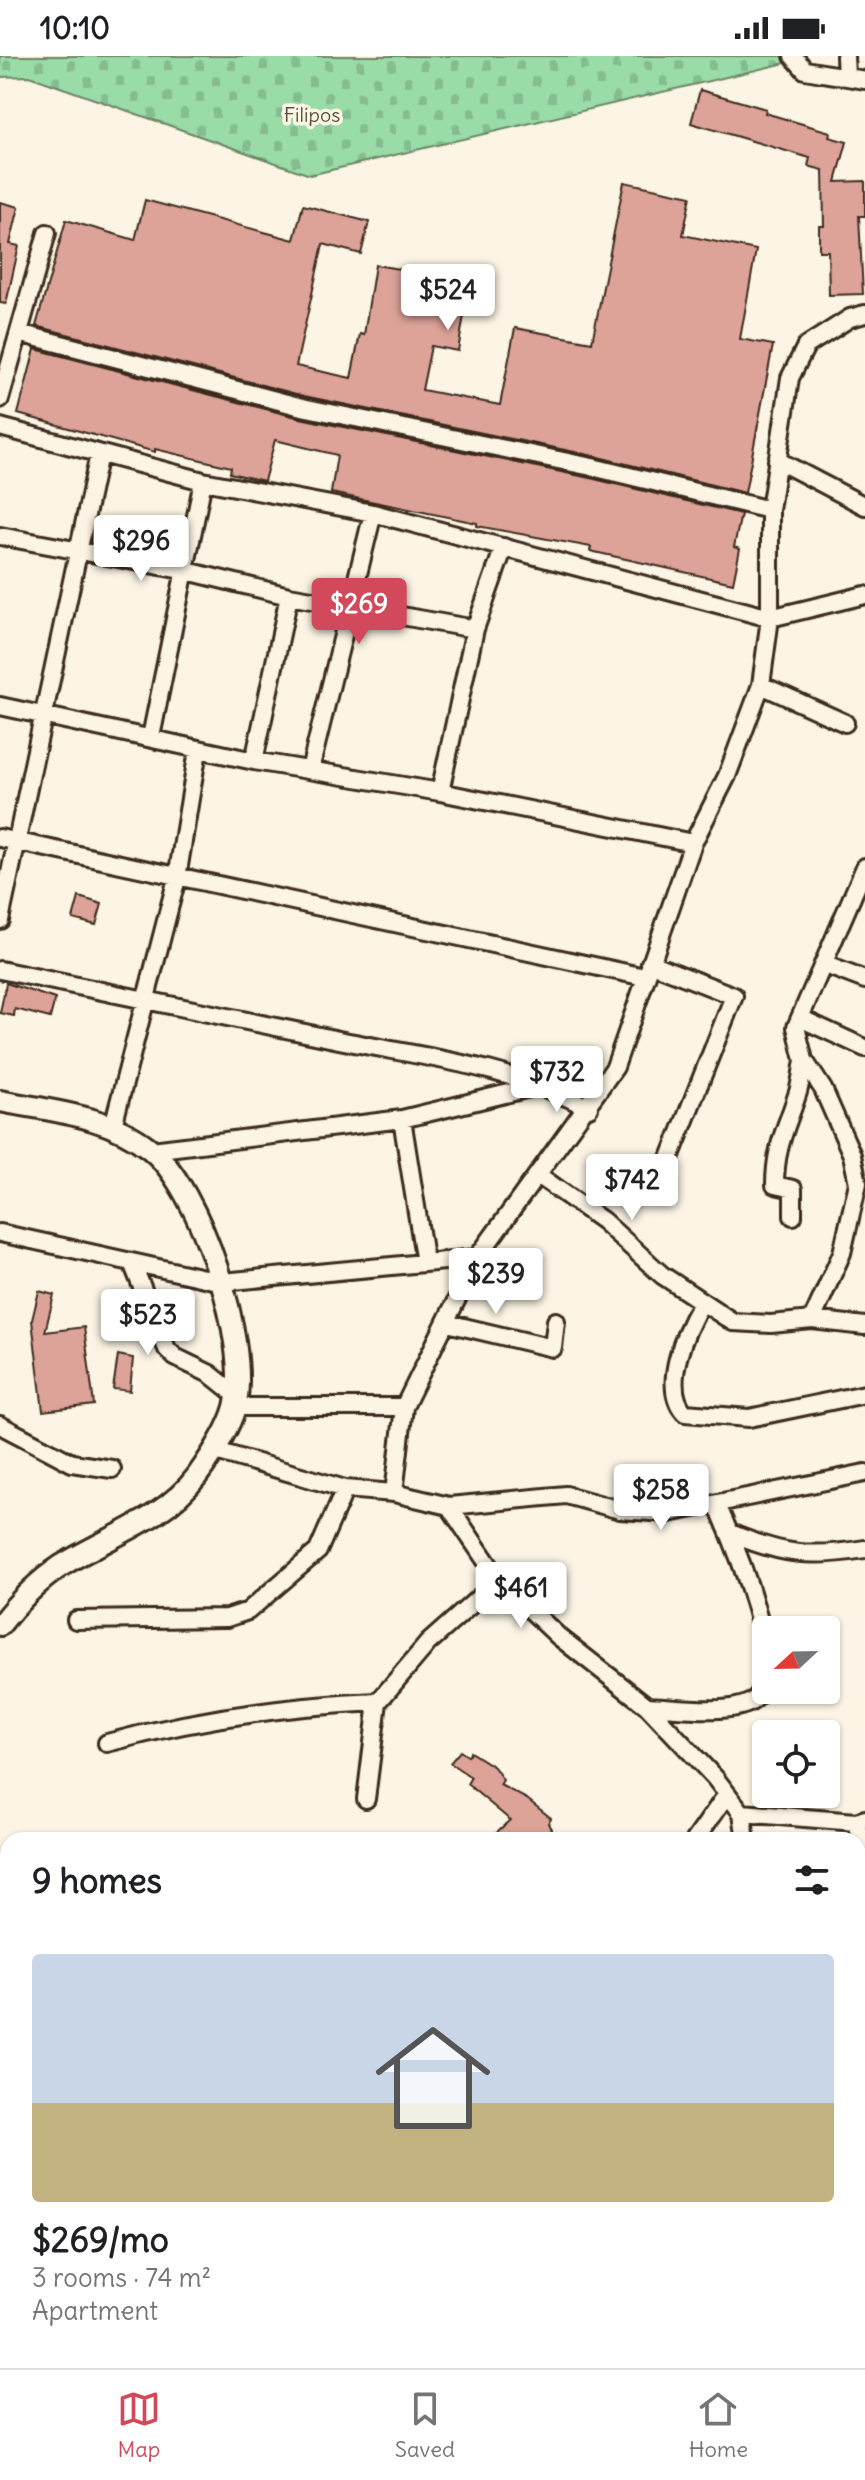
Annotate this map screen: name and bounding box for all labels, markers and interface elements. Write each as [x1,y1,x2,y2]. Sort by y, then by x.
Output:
text: 10:10 [40,9,110,47]
park label: Filipos [284,102,340,127]
pin: $524 [401,264,495,332]
text: $524 [419,273,477,306]
pin: $296 [94,515,188,583]
text: $296 [112,524,170,557]
pin: $269 [312,578,406,646]
text: $269 [330,587,388,620]
pin: $732 [510,1046,604,1114]
text: $732 [529,1055,585,1088]
pin: $742 [585,1154,679,1222]
text: $742 [604,1163,660,1196]
pin: $239 [449,1248,543,1316]
text: $239 [467,1257,525,1290]
pin: $523 [101,1289,195,1357]
text: $523 [119,1298,177,1331]
pin: $258 [614,1464,708,1532]
text: $258 [632,1473,690,1506]
pin: $461 [474,1562,568,1630]
text: $461 [494,1571,548,1604]
north arrow [752,1616,840,1704]
map controls [752,1616,840,1808]
button: locate [752,1720,840,1808]
icon: filters [790,1858,834,1902]
text: 9 homes [32,1859,162,1902]
icon: home [361,2006,505,2150]
text: $269/mo [32,2218,169,2261]
text: 3 rooms · 74 m² [32,2261,211,2294]
text: Apartment [32,2294,158,2327]
tab: Map [117,2387,161,2463]
tab: Saved [395,2387,455,2463]
tab: Home [689,2387,748,2463]

